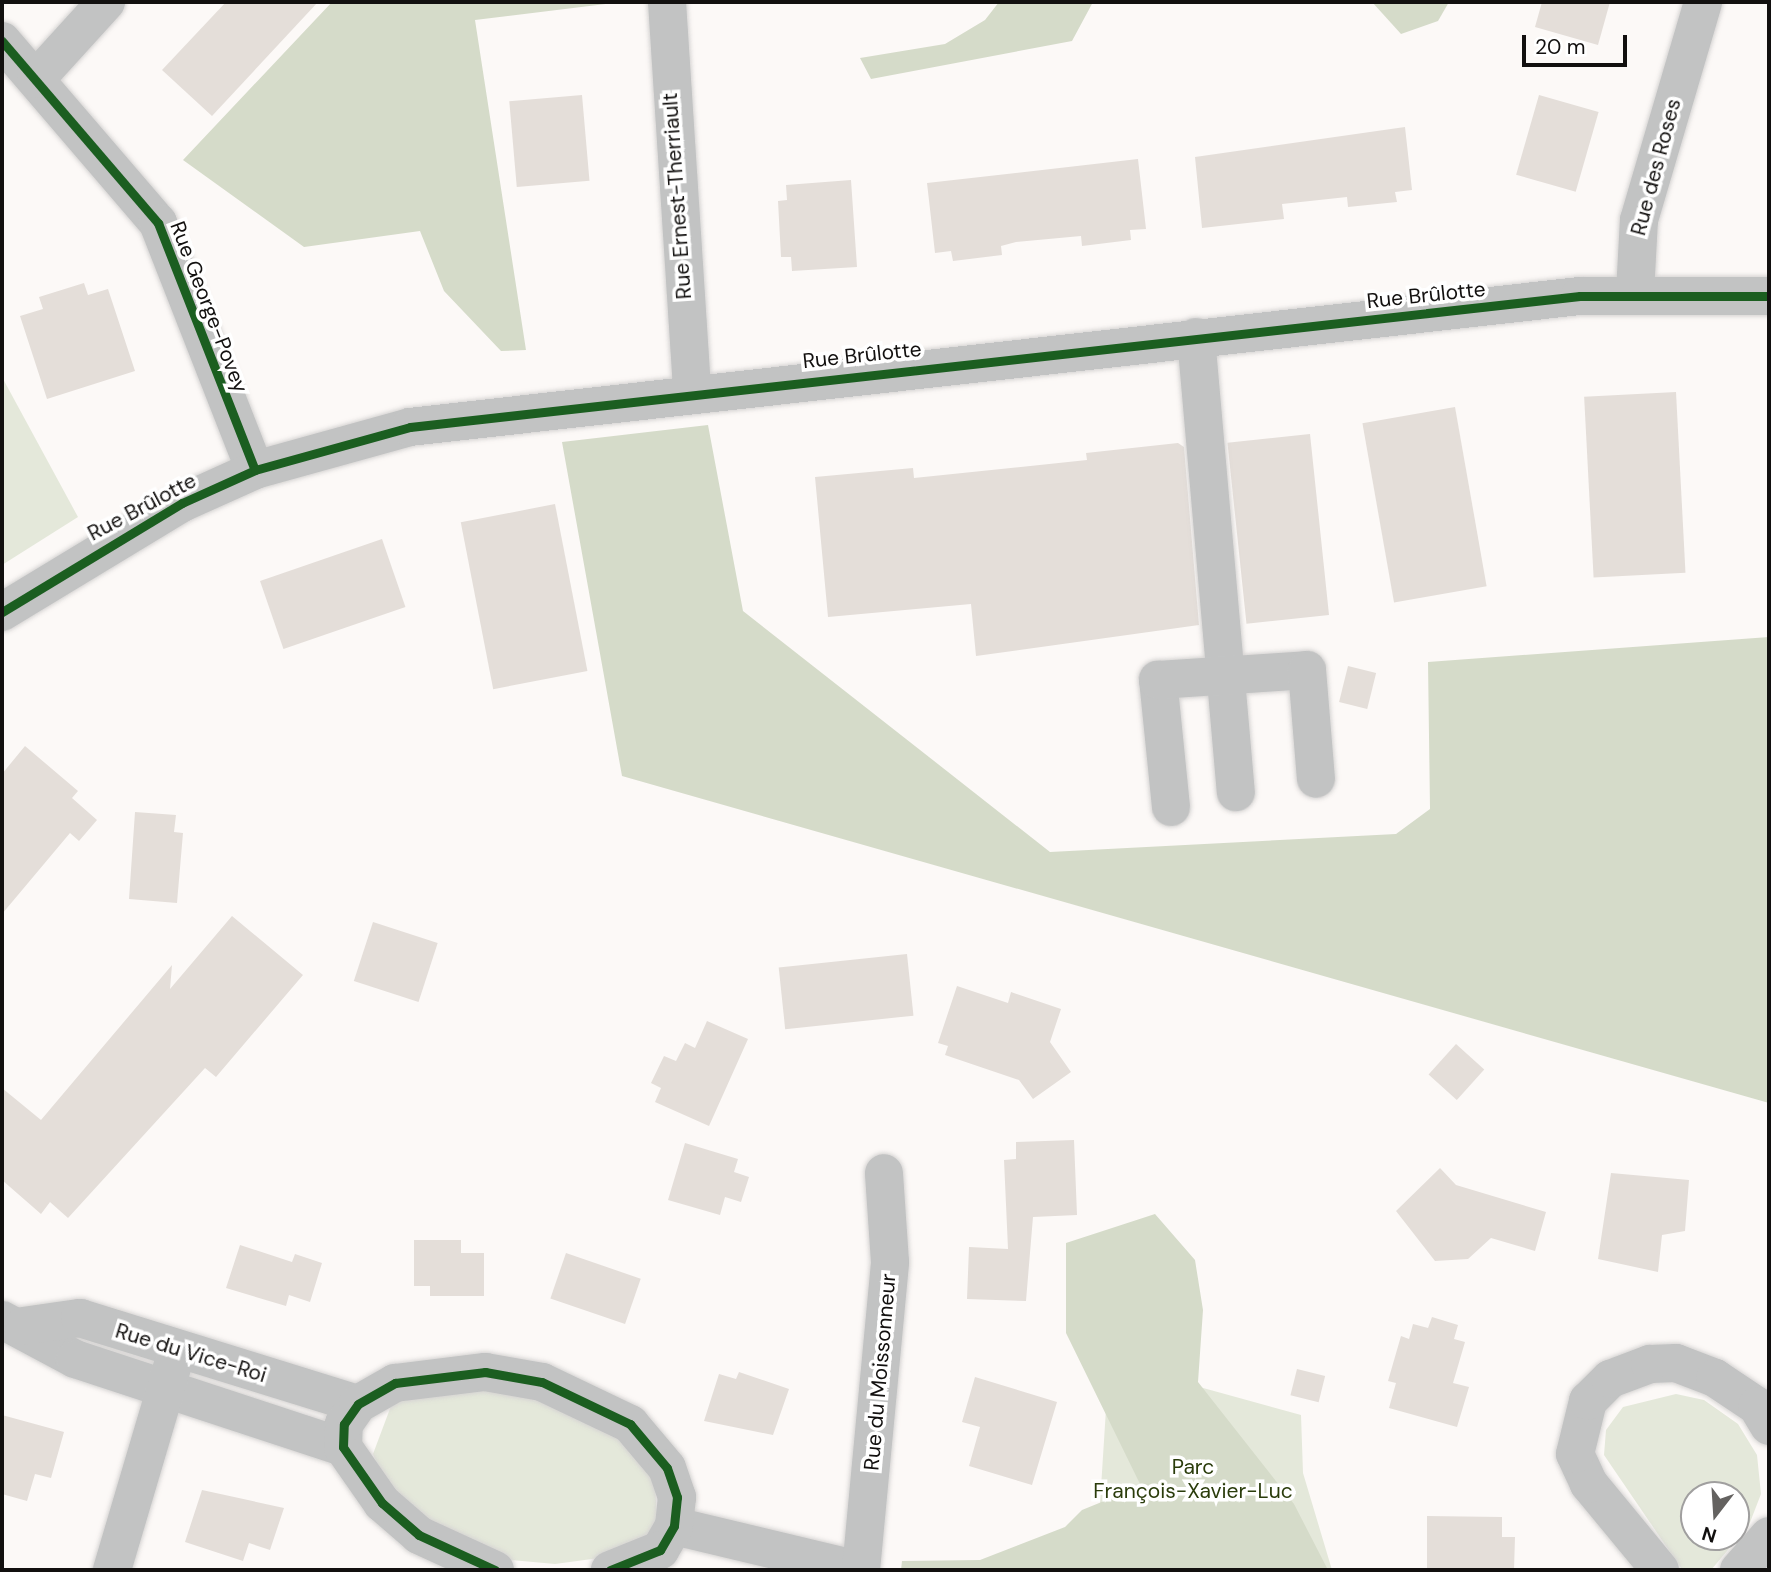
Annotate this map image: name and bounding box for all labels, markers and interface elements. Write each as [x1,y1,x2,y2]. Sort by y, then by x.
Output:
scale bar [1526,21,1631,65]
text: 20 m [1535,33,1586,61]
street label: Rue Ernest-Therriault [657,92,697,300]
street label: Rue des Roses [1626,96,1686,238]
street label: Rue George-Povey [165,218,253,396]
street label: Rue Brûlotte [1365,276,1487,314]
street label: Rue Brûlotte [801,336,923,374]
street label: Rue Brûlotte [83,468,201,546]
street label: Rue du Moissonneur [859,1273,901,1471]
street label: Rue du Vice-Roi [112,1318,270,1388]
park label: Parc François-Xavier-Luc [1093,1454,1293,1504]
north arrow [1680,1481,1750,1551]
text: N [1699,1521,1720,1549]

